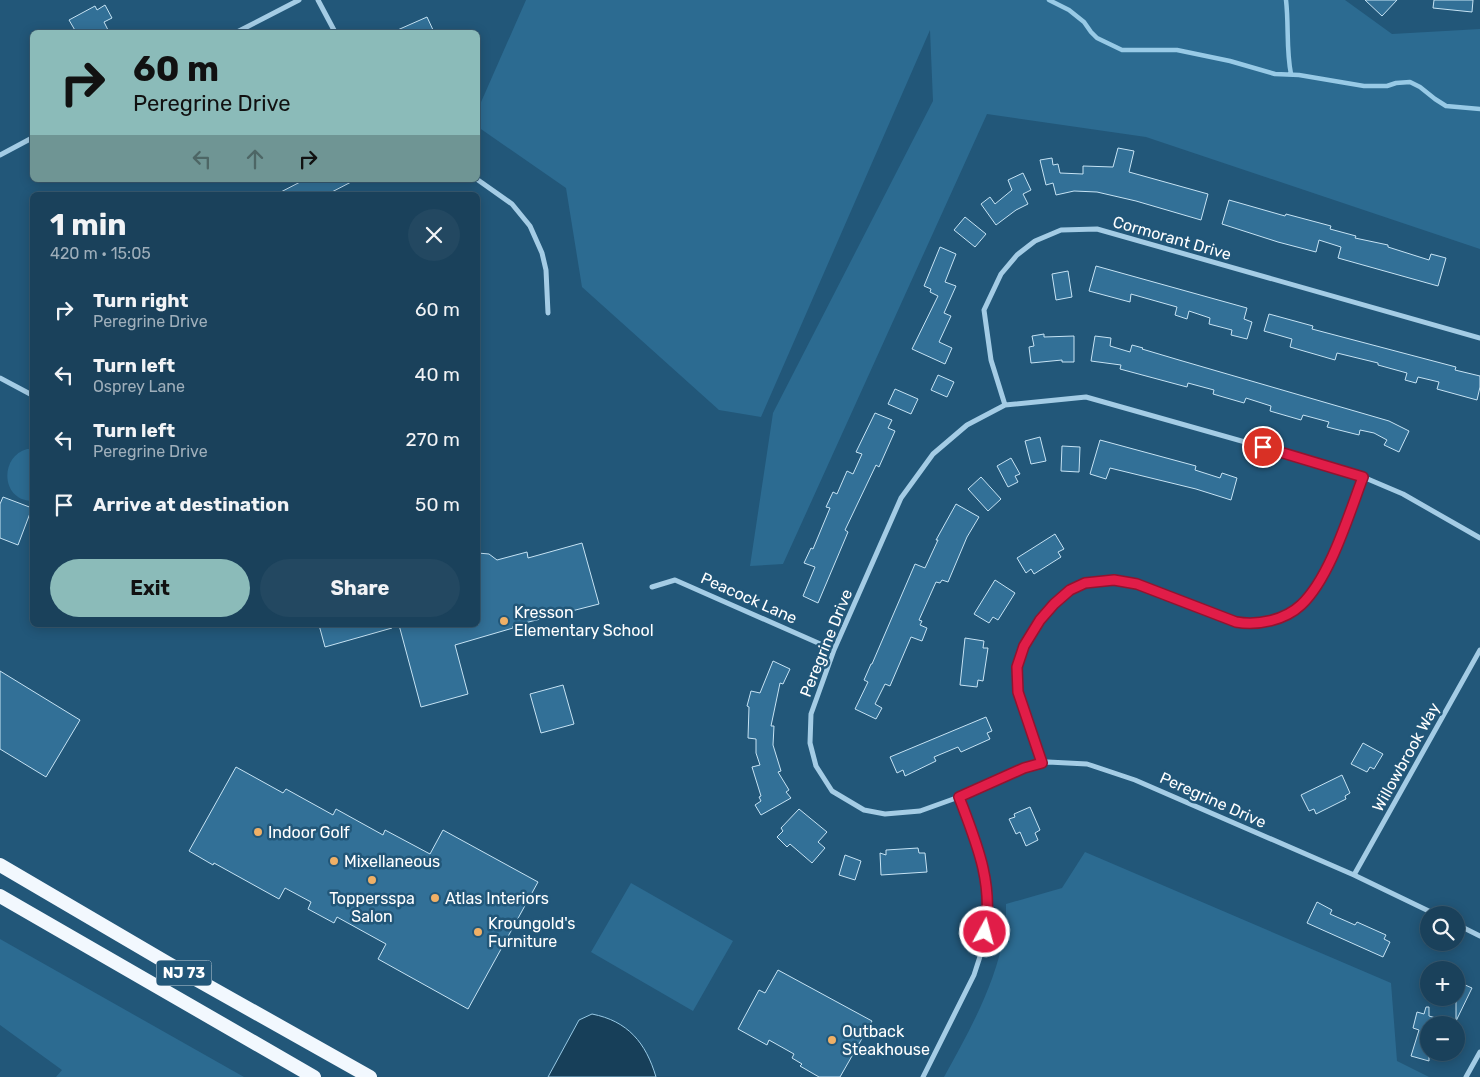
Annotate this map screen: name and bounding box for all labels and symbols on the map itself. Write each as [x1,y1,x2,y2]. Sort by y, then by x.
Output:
street label: Cormorant Drive [1111,212,1233,264]
pin [1242,426,1284,468]
street label: Peacock Lane [698,568,800,628]
street label: Peregrine Drive [796,586,856,700]
place label: Kresson Elementary School [514,603,654,640]
marker: Kresson Elementary School [498,615,510,627]
street label: Willowbrook Way [1368,699,1444,815]
street label: Peregrine Drive [1157,768,1269,832]
place label: Indoor Golf [268,823,351,842]
marker: Indoor Golf [252,826,264,838]
place label: Mixellaneous [344,852,440,871]
marker: Mixellaneous [328,855,340,867]
marker: Toppersspa Salon [366,874,378,886]
place label: Toppersspa Salon [329,889,415,926]
place label: Atlas Interiors [445,889,549,908]
marker: Atlas Interiors [429,892,441,904]
position arrow [958,905,1010,957]
place label: Kroungold's Furniture [488,914,576,951]
marker: Kroungold's Furniture [472,926,484,938]
road number: NJ 73 [156,960,212,986]
place label: Outback Steakhouse [842,1022,930,1059]
marker: Outback Steakhouse [826,1034,838,1046]

